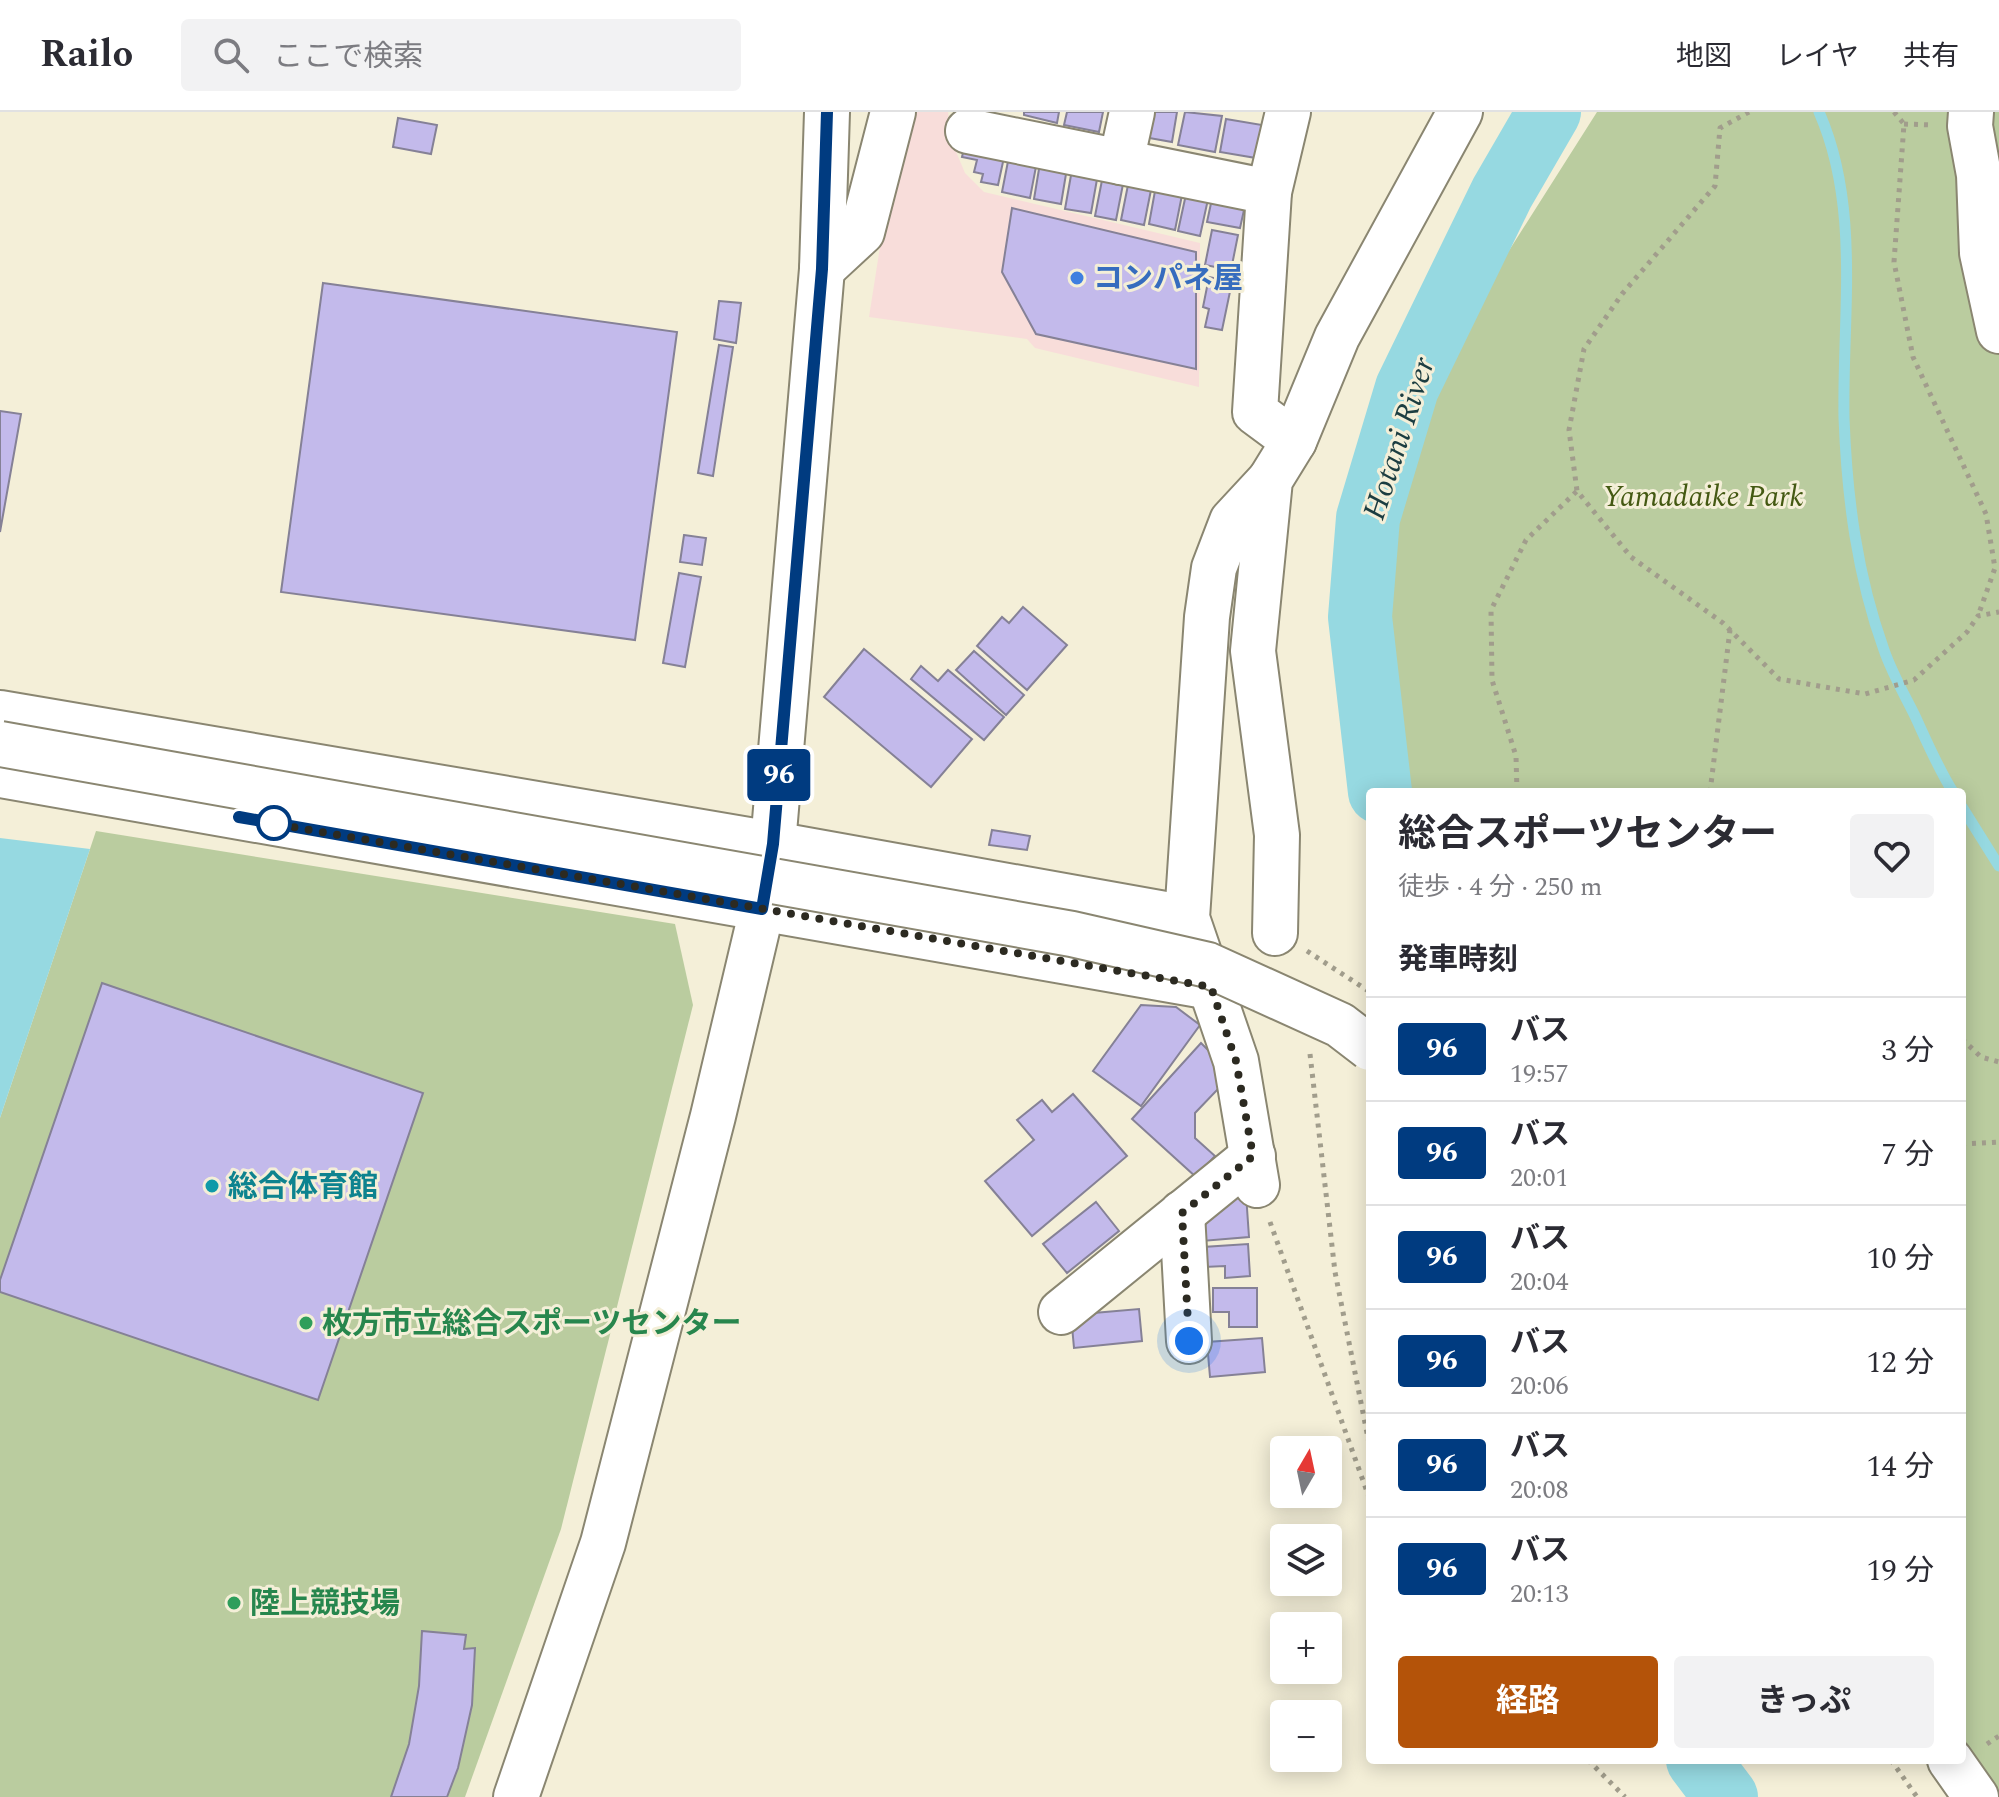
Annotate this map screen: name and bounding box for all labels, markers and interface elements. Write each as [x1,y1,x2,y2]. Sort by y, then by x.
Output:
search box [181,19,741,91]
text: Railo [40,26,133,84]
icon: search [209,33,253,77]
text: ここで検索 [273,34,423,80]
text: 地図 [1676,35,1732,78]
text: レイヤ [1776,35,1859,78]
text: 共有 [1903,35,1959,78]
place label: コンパネ屋 [1093,256,1243,302]
marker: コンパネ屋 [1068,269,1086,287]
water label: Hotani River [1350,350,1449,526]
park label: Yamadaike Park [1602,474,1804,520]
line badge: 96 [743,749,815,801]
text: 96 [763,753,795,796]
unlabelled marker [257,806,291,840]
text: 総合スポーツセンター [1398,806,1777,864]
button: heart [1850,814,1934,898]
text: 徒歩 · 4 分 · 250 m [1398,867,1602,907]
text: 発車時刻 [1398,937,1518,983]
text: バス [1510,1008,1570,1054]
text: 96 [1426,1027,1458,1070]
text: 3 分 [1882,1028,1934,1074]
text: 19:57 [1510,1054,1569,1094]
text: バス [1510,1112,1570,1158]
text: 96 [1426,1131,1458,1174]
text: 7 分 [1882,1132,1934,1178]
text: 20:01 [1510,1158,1569,1198]
place label: 総合体育館 [228,1164,378,1210]
marker: 総合体育館 [203,1177,221,1195]
text: バス [1510,1216,1570,1262]
text: 96 [1426,1235,1458,1278]
text: 10 分 [1867,1236,1934,1282]
text: 20:04 [1510,1262,1569,1302]
place label: 枚方市立総合スポーツセンター [322,1301,741,1347]
marker: 枚方市立総合スポーツセンター [297,1314,315,1332]
text: バス [1510,1320,1570,1366]
your location [1169,1321,1209,1361]
text: 96 [1426,1339,1458,1382]
text: 12 分 [1867,1340,1934,1386]
text: 20:06 [1510,1366,1569,1406]
text: バス [1510,1424,1570,1470]
north arrow [1270,1436,1342,1508]
map controls [1270,1436,1342,1772]
text: 96 [1426,1443,1458,1486]
text: 14 分 [1867,1444,1934,1490]
text: 20:08 [1510,1470,1569,1510]
button: layers [1270,1524,1342,1596]
text: バス [1510,1528,1570,1574]
text: 96 [1426,1547,1458,1590]
text: 19 分 [1867,1548,1934,1594]
text: 20:13 [1510,1574,1569,1614]
place label: 陸上競技場 [250,1581,400,1627]
marker: 陸上競技場 [225,1594,243,1612]
button: + [1270,1612,1342,1684]
button: 経路 [1398,1656,1658,1748]
button: きっぷ [1674,1656,1934,1748]
button: − [1270,1700,1342,1772]

